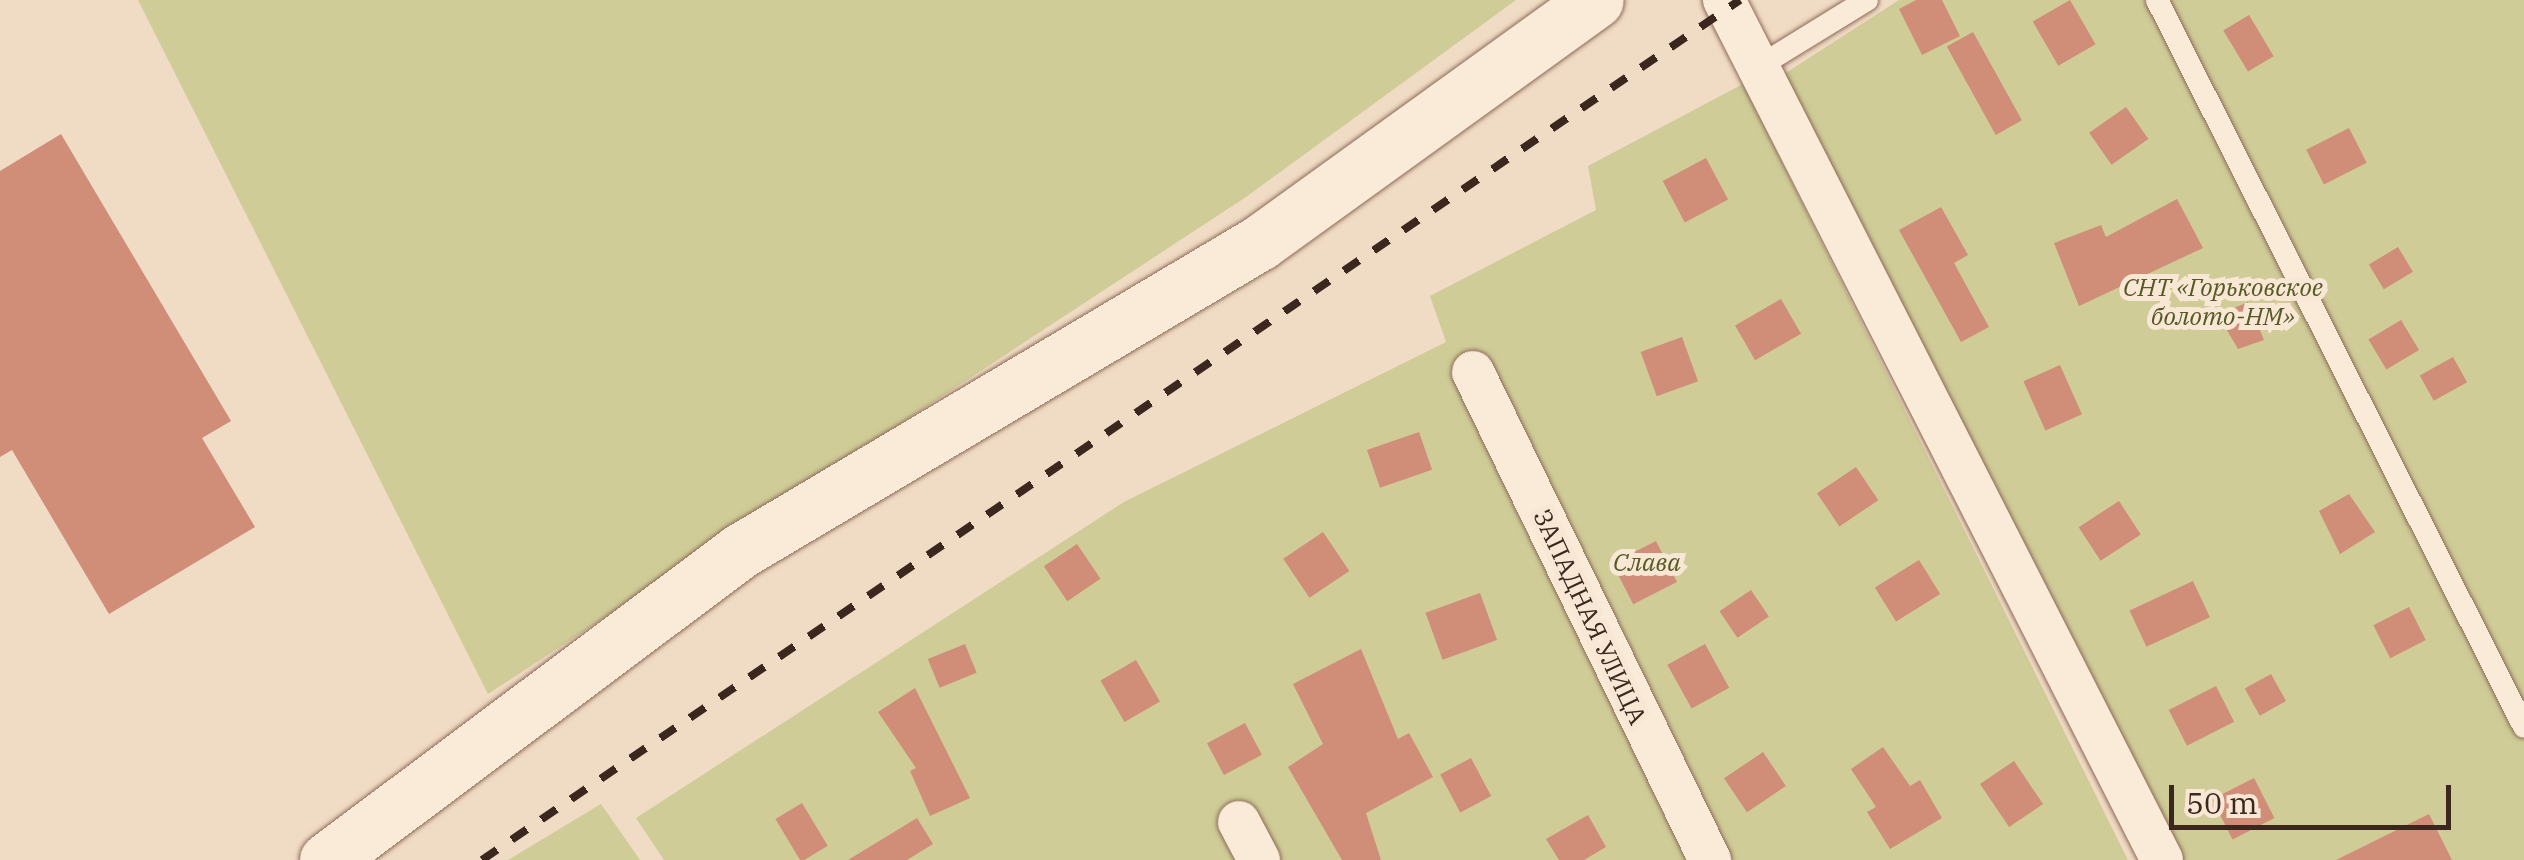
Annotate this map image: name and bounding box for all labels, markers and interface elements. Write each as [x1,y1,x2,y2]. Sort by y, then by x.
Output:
park label: СНТ «Горьковское болото-НМ» [2123,273,2323,332]
street label: ЗАПАДНАЯ УЛИЦА [1527,505,1653,729]
park label: Слава [1613,547,1681,577]
scale bar [2174,765,2456,827]
text: 50 m [2186,783,2258,822]

